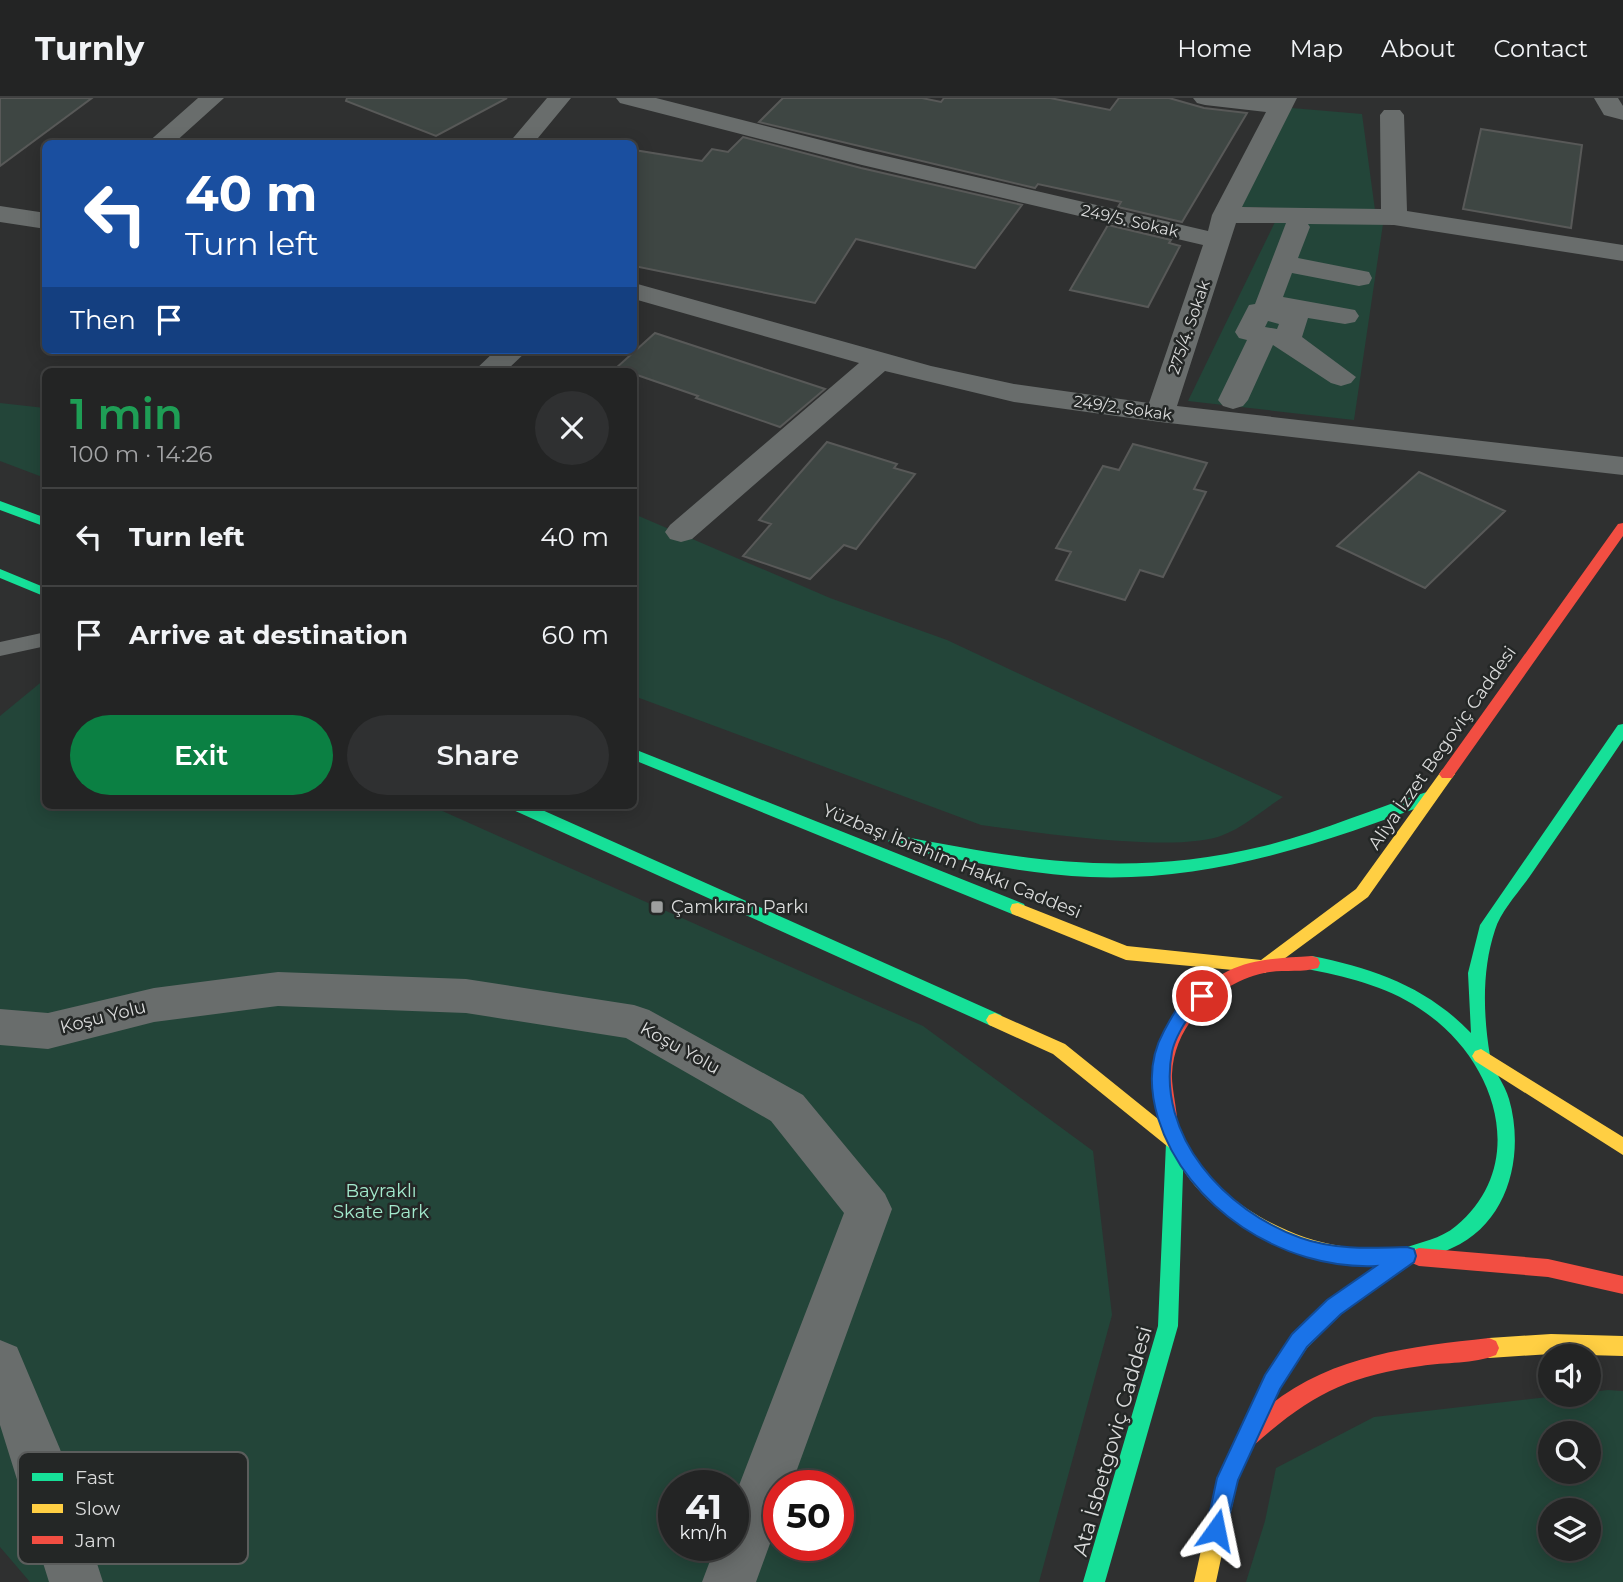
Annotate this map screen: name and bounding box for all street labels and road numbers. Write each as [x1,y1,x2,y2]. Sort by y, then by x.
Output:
street label: 249/5. Sokak [1080,201,1181,241]
street label: 275/4. Sokak [1164,277,1214,377]
street label: 249/2. Sokak [1073,392,1174,424]
street label: Aliya İzzet Begoviç Caddesi [1363,642,1521,854]
street label: Yüzbaşı İbrahim Hakkı Caddesi [819,799,1085,923]
street label: Koşu Yolu [58,996,148,1038]
street label: Koşu Yolu [636,1017,724,1079]
street label: Ata İsbetgoviç Caddesi [1067,1323,1157,1559]

